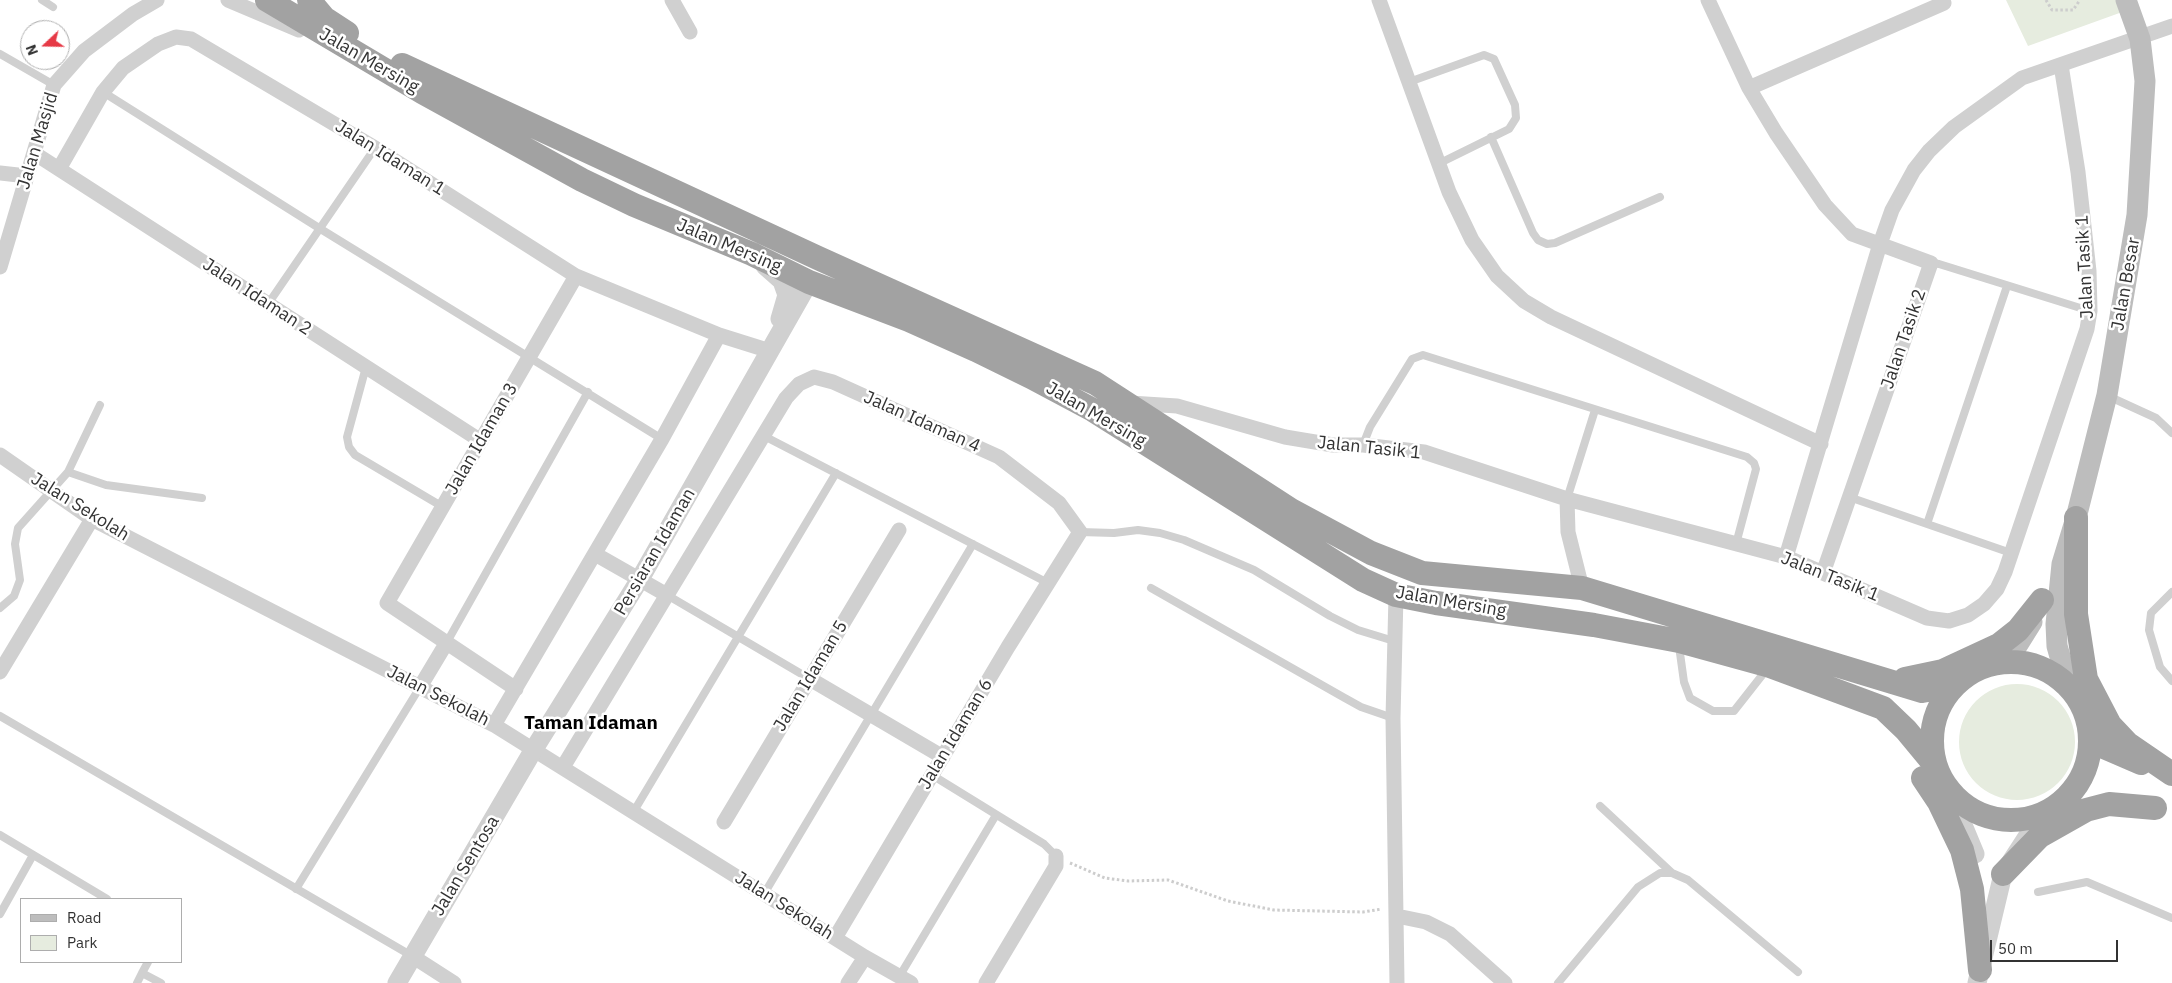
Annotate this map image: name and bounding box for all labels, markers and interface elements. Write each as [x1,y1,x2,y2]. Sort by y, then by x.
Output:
north arrow [20,20,70,70]
street label: Jalan Mersing [315,24,423,98]
text: N [22,42,42,58]
street label: Jalan Masjid [13,90,63,192]
street label: Jalan Idaman 1 [331,116,449,200]
street label: Jalan Mersing [673,214,785,278]
street label: Jalan Tasik 1 [2071,214,2099,320]
street label: Jalan Besar [2107,236,2145,332]
street label: Jalan Idaman 2 [198,254,316,340]
street label: Jalan Tasik 2 [1877,286,1931,392]
street label: Jalan Mersing [1042,378,1150,452]
street label: Jalan Idaman 3 [441,379,523,499]
street label: Jalan Idaman 4 [860,387,984,457]
street label: Jalan Tasik 1 [1316,432,1422,464]
street label: Jalan Sekolah [27,468,133,546]
street label: Persiaran Idaman [610,485,700,619]
street label: Jalan Tasik 1 [1778,547,1882,607]
street label: Jalan Mersing [1394,582,1508,622]
street label: Jalan Idaman 5 [769,617,853,735]
street label: Jalan Sekolah [383,661,493,731]
street label: Jalan Idaman 6 [914,675,998,793]
district label: Taman Idaman [524,713,658,735]
street label: Jalan Sentosa [428,812,504,920]
street label: Jalan Sekolah [731,867,837,945]
legend [20,898,182,963]
text: Road [67,908,102,927]
scale bar [1992,930,2120,962]
text: Park [67,933,97,952]
text: 50 m [1998,939,2033,958]

